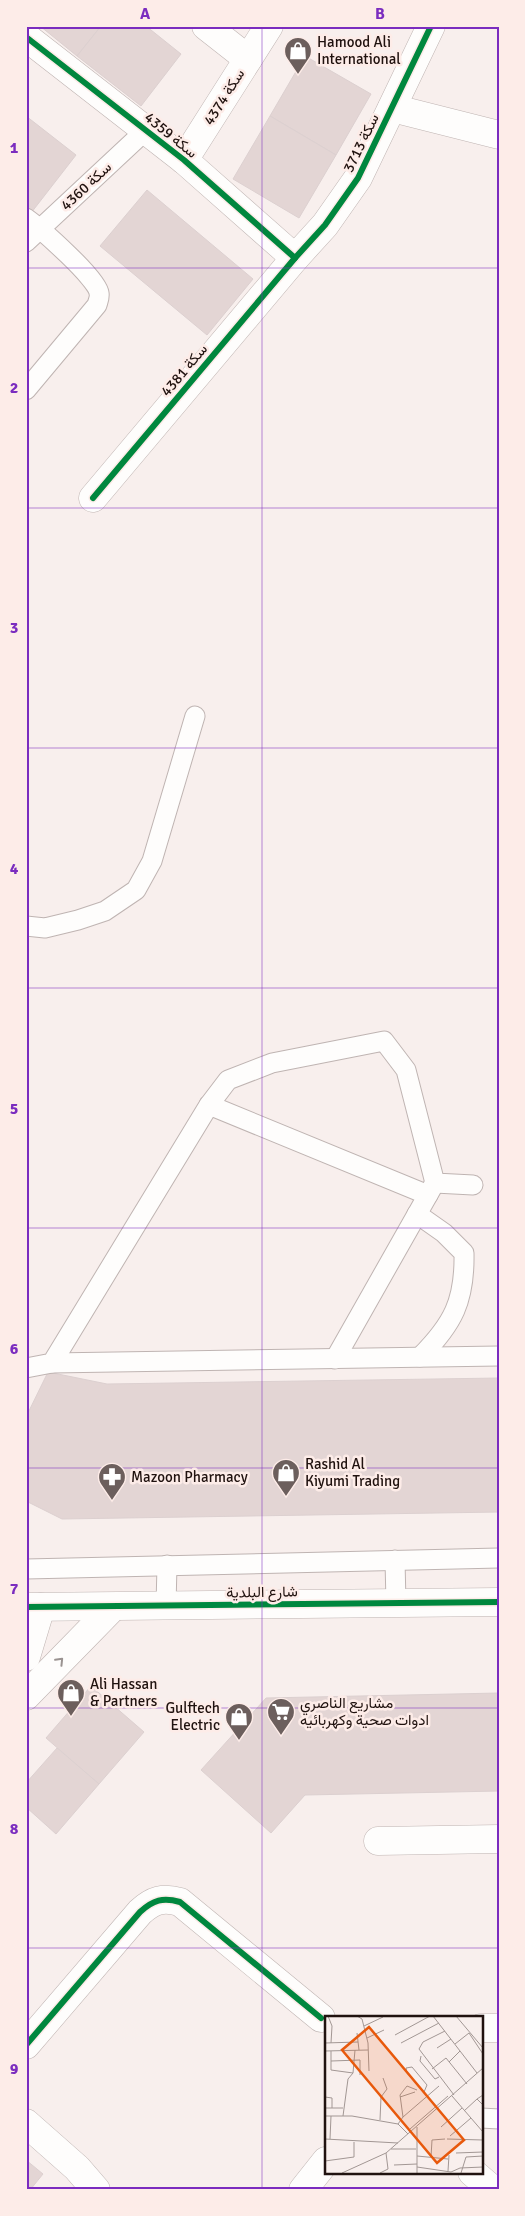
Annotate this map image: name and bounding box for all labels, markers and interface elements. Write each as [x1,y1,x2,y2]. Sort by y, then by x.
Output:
text: A [140,4,151,24]
text: B [375,4,385,24]
place label: Hamood Ali International [317,33,401,68]
shop icon: Hamood Ali International [283,36,313,75]
street label: سكة 4374 [200,65,248,128]
street label: سكة 4359 [141,108,201,162]
street label: سكة 3713 [339,111,383,175]
text: 1 [10,138,19,158]
street label: سكة 4360 [57,158,115,214]
street label: سكة 4381 [157,340,211,400]
text: 2 [10,378,18,398]
text: 3 [10,618,18,638]
text: 4 [10,859,19,879]
text: 5 [10,1099,18,1119]
text: 6 [10,1339,19,1359]
place label: Rashid Al Kiyumi Trading [305,1455,400,1490]
shop icon: Rashid Al Kiyumi Trading [271,1458,301,1497]
pharmacy icon: Mazoon Pharmacy [97,1462,127,1501]
place label: Mazoon Pharmacy [131,1468,248,1486]
text: 7 [10,1579,19,1599]
street label: شارع البلدية [226,1582,298,1604]
one-way arrow [54,1658,63,1667]
place label: Ali Hassan & Partners [90,1675,158,1710]
shop icon: Ali Hassan & Partners [56,1678,86,1717]
place label: مشاريع الناصري ادوات صحية وكهربائيه [300,1694,429,1729]
supermarket icon: مشاريع الناصري ادوات صحية وكهربائيه [266,1697,296,1736]
place label: Gulftech Electric [165,1699,220,1734]
shop icon: Gulftech Electric [224,1702,254,1741]
text: 8 [10,1819,19,1839]
inset map [325,2016,482,2174]
text: 9 [10,2059,19,2079]

